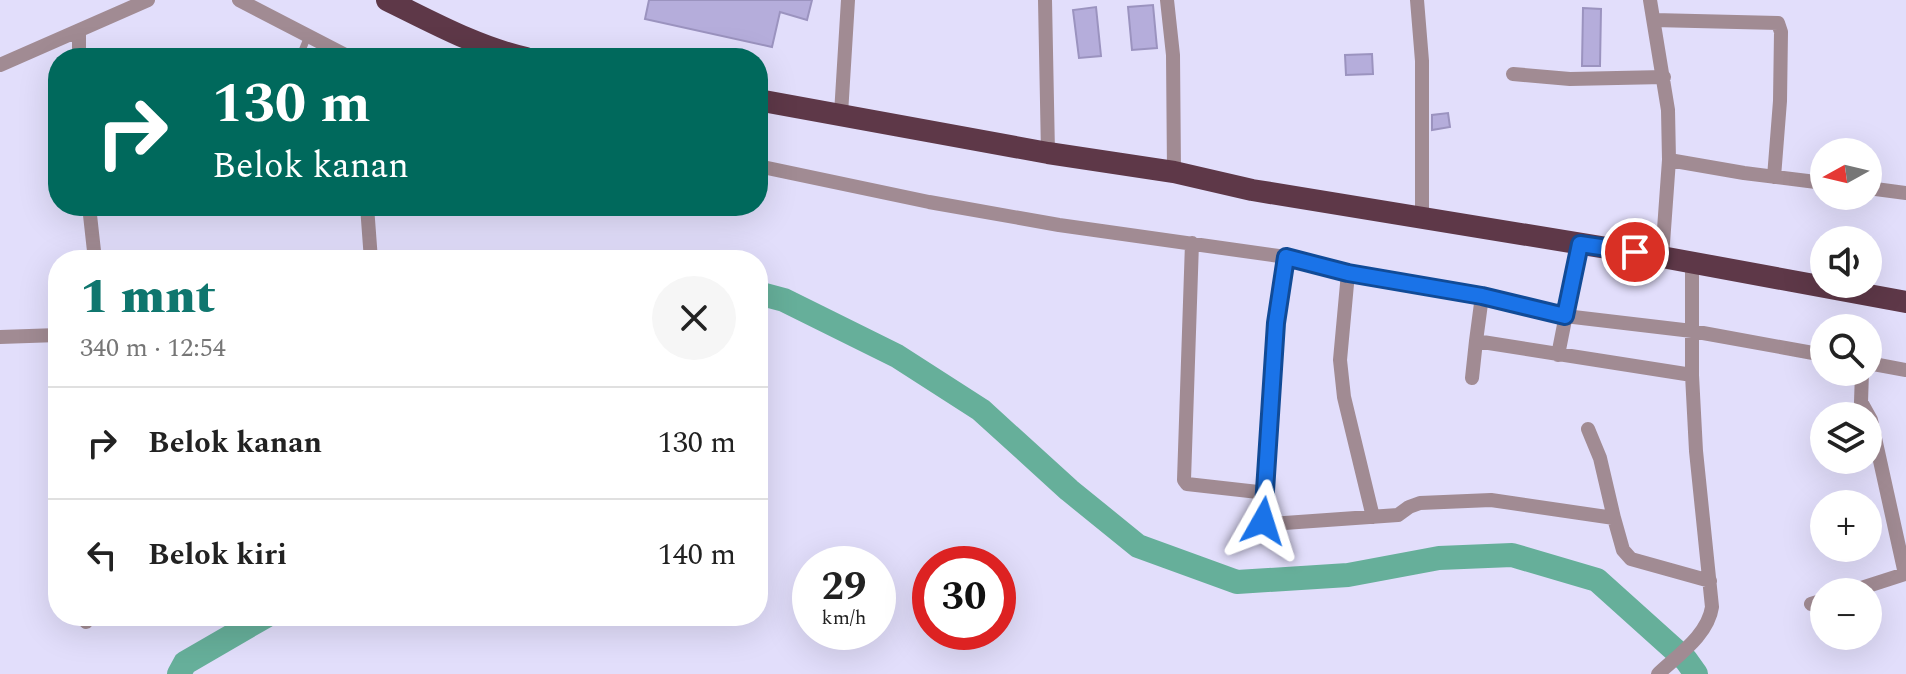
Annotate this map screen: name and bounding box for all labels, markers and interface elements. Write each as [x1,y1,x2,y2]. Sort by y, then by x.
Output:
text: 130 m [212,62,371,147]
icon: right [80,80,184,184]
north arrow [1810,138,1882,210]
map controls [1810,138,1882,650]
text: Belok kanan [212,139,409,194]
pin [1601,218,1669,286]
button: sound [1810,226,1882,298]
icon: arrive [1613,230,1657,274]
text: 1 mnt [80,261,216,334]
button: close [652,276,736,360]
button: search [1810,314,1882,386]
text: 340 m · 12:54 [80,328,226,368]
button: layers [1810,402,1882,474]
text: Belok kanan [148,420,322,466]
text: 130 m [658,420,736,466]
icon: right [80,421,124,465]
position arrow [1221,479,1305,563]
button: + [1810,490,1882,562]
text: Belok kiri [148,532,287,578]
text: 140 m [658,532,736,578]
icon: left [80,533,124,577]
speed limit sign: 30 [912,546,1016,650]
text: 29 [822,557,866,618]
button: − [1810,578,1882,650]
text: km/h [822,603,867,633]

